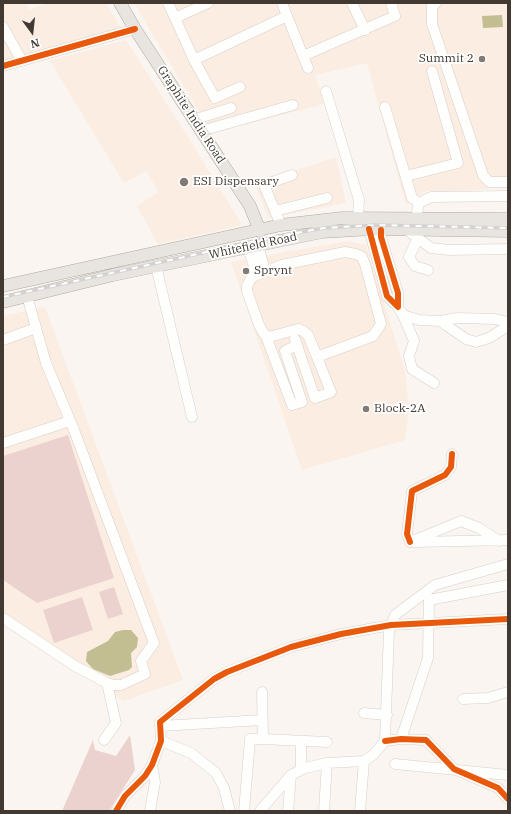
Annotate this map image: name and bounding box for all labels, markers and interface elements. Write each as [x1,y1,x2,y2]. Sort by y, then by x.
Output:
north arrow [12,12,52,52]
text: N [29,36,41,51]
place label: Summit 2 [419,52,474,66]
marker: Summit 2 [477,54,487,64]
street label: Graphite India Road [154,64,228,166]
place label: ESI Dispensary [193,175,279,189]
marker: ESI Dispensary [178,176,190,188]
street label: Whitefield Road [208,230,298,262]
place label: Sprynt [254,264,292,278]
marker: Sprynt [241,266,251,276]
place label: Block-2A [374,402,425,416]
marker: Block-2A [361,404,371,414]

